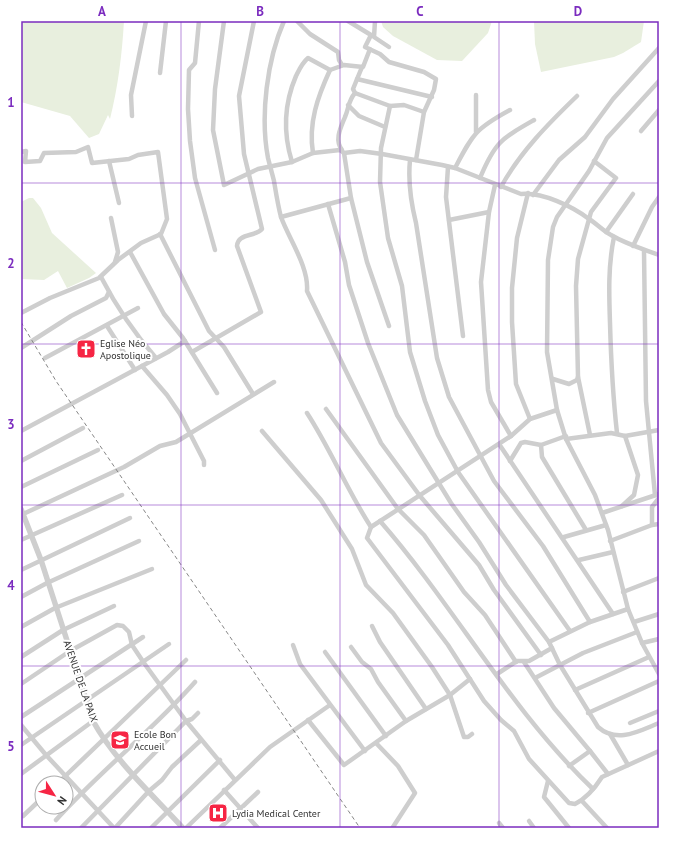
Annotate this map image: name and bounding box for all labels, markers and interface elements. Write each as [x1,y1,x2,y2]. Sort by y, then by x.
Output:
text: A [98,3,106,20]
text: B [256,3,264,20]
text: C [416,3,424,20]
text: D [574,3,582,20]
text: 1 [7,94,15,111]
text: 2 [7,255,15,272]
place label: Eglise Néo Apostolique [100,337,151,362]
church icon: Eglise Néo Apostolique [75,338,97,360]
text: 3 [7,416,15,433]
text: 4 [7,577,15,594]
street label: AVENUE DE LA PAIX [60,639,101,724]
place label: Ecole Bon Accueil [134,728,176,753]
school or university icon: Ecole Bon Accueil [109,729,131,751]
text: 5 [7,738,15,755]
north arrow [34,775,74,815]
text: N [54,794,70,808]
hospital icon: Lydia Medical Center [207,802,229,824]
place label: Lydia Medical Center [232,807,321,820]

